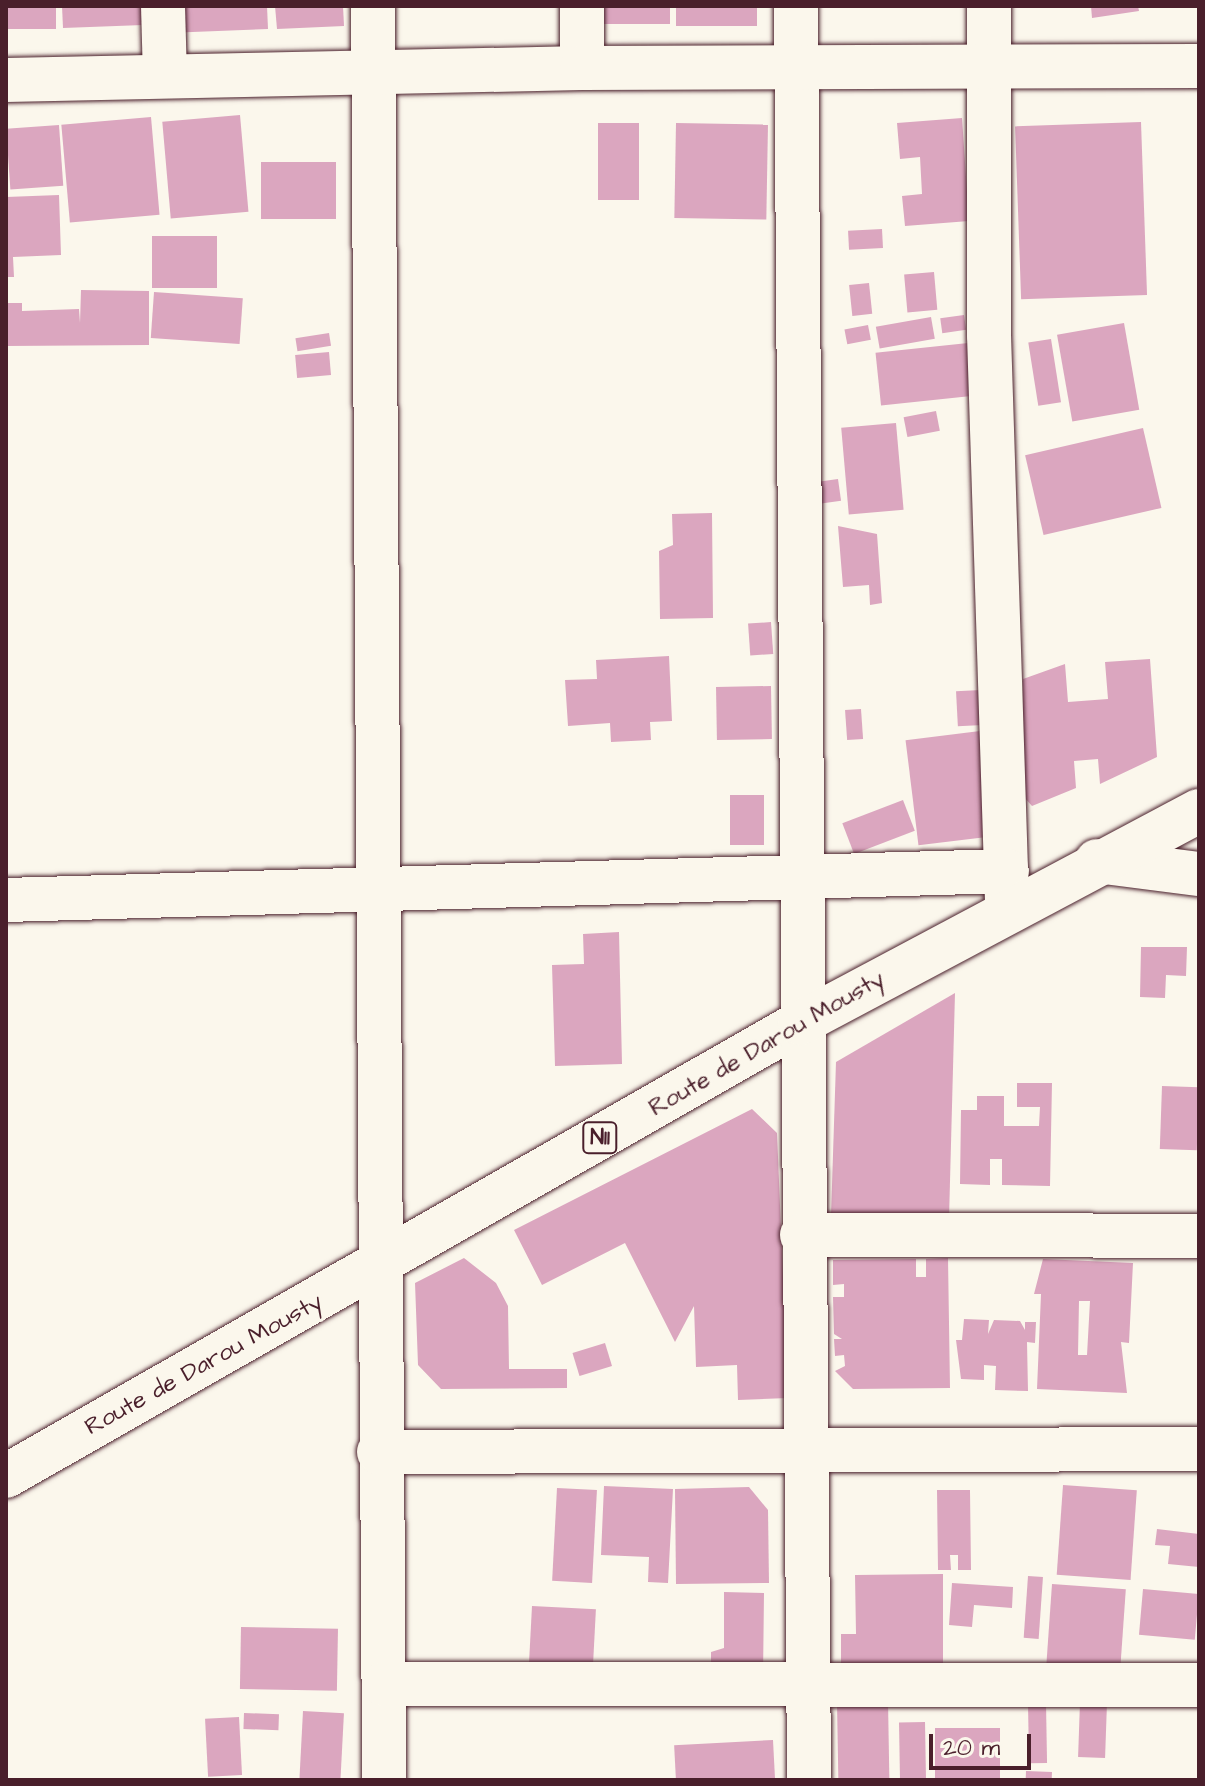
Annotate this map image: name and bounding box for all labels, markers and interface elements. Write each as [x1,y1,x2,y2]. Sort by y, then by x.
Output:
street label: Route de Darou Mousty [644,965,890,1123]
road number: N11 [582,1120,618,1156]
street label: Route de Darou Mousty [80,1288,328,1442]
scale bar [933,1718,1035,1768]
text: 20 m [943,1731,1000,1765]

